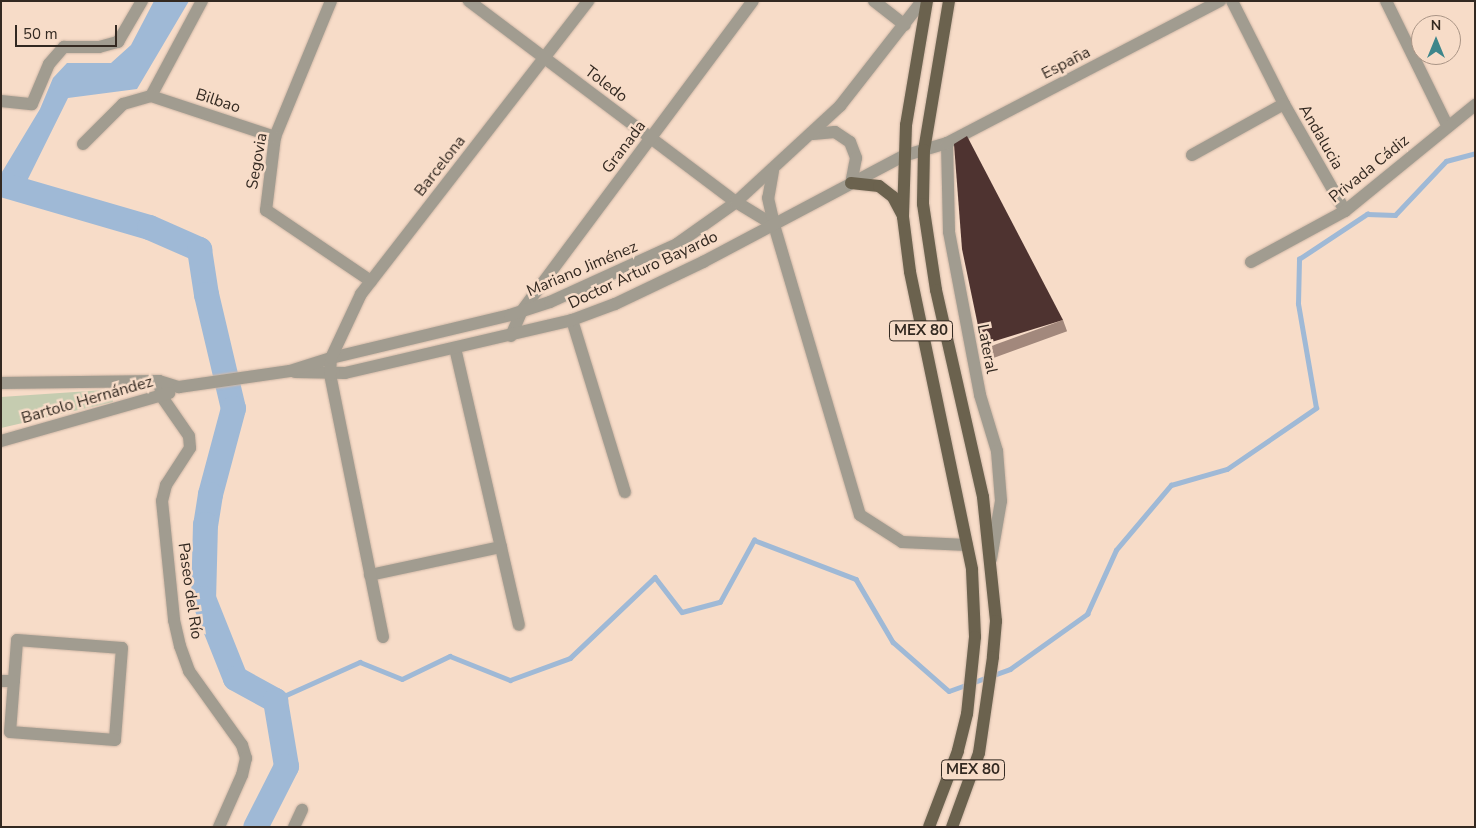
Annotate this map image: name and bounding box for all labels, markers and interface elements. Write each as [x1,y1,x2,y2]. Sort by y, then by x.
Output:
scale bar [18,15,120,47]
north arrow [1411,15,1461,65]
text: N [1431,16,1441,35]
text: 50 m [23,24,58,44]
street label: España [1038,43,1094,83]
street label: Toledo [581,62,631,106]
street label: Bilbao [193,85,243,117]
street label: Andalucia [1295,101,1347,173]
street label: Granada [598,117,650,177]
street label: Segovia [243,131,271,191]
street label: Privada Cádiz [1325,131,1413,207]
street label: Barcelona [410,132,470,200]
street label: Doctor Arturo Bayardo [565,227,721,313]
street label: Mariano Jiménez [524,237,640,301]
road number: MEX 80 [888,318,954,344]
street label: Lateral [973,323,1001,375]
street label: Bartolo Hernández [19,372,155,428]
street label: Paseo del Río [174,541,206,641]
road number: MEX 80 [940,758,1006,782]

